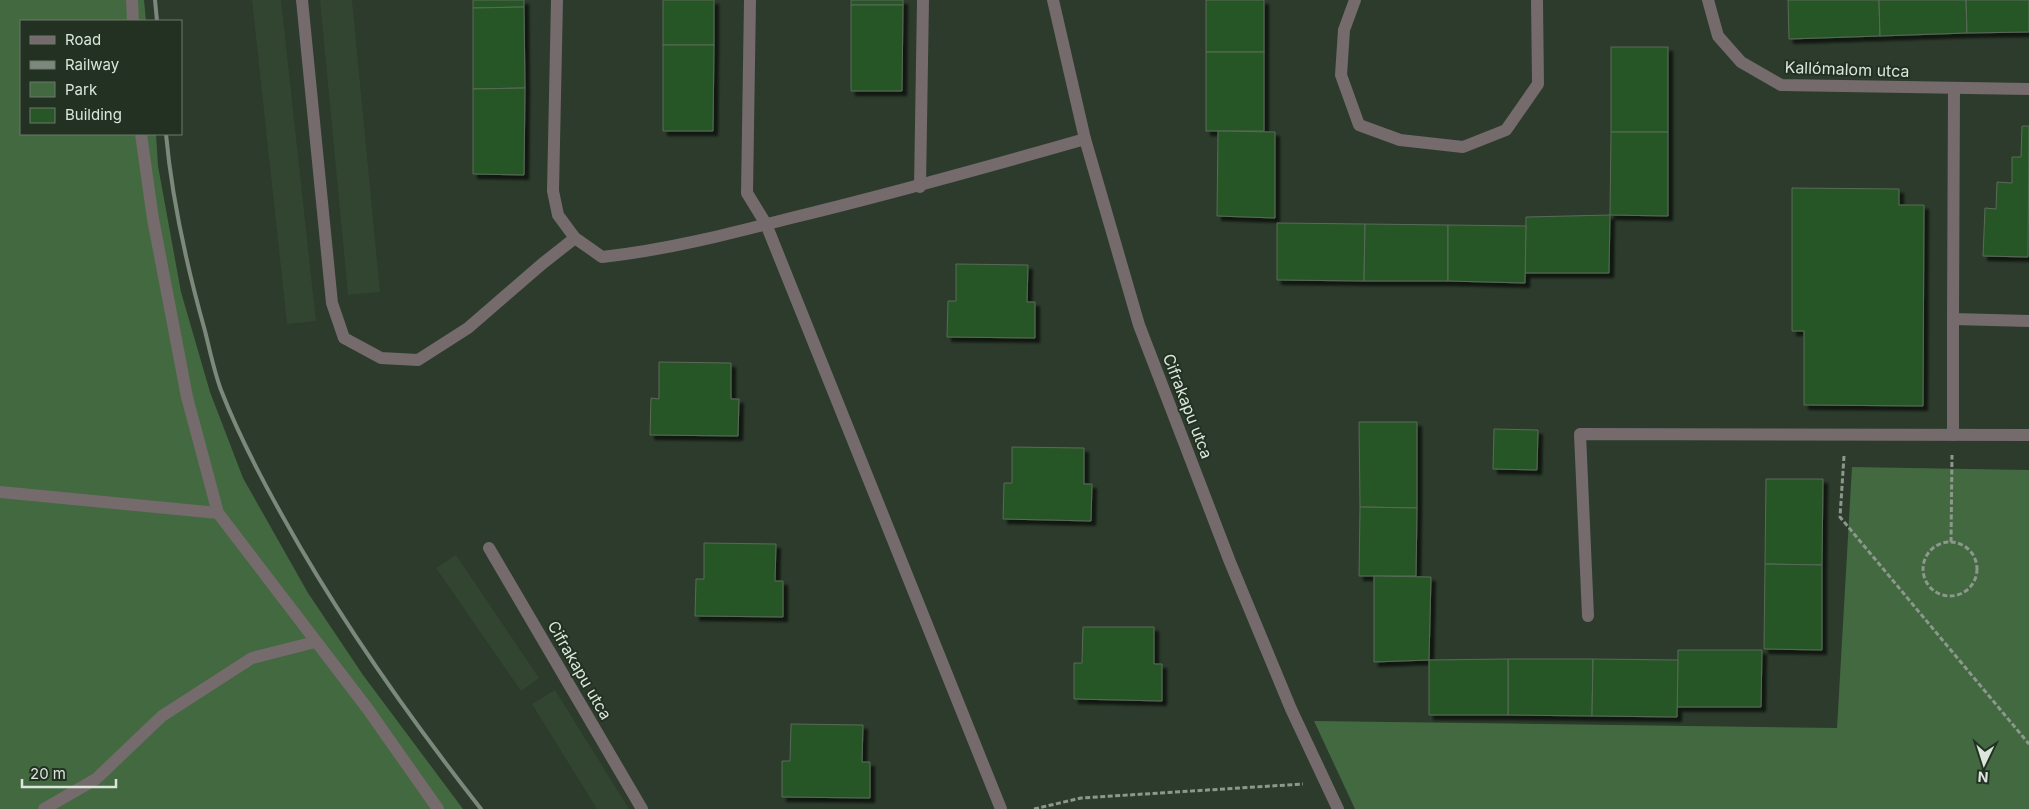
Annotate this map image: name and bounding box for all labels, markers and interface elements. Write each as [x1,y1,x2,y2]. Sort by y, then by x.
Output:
legend [20,20,182,135]
text: Road [65,30,101,49]
text: Railway [65,55,120,74]
street label: Kallómalom utca [1784,57,1910,81]
text: Park [65,80,98,99]
text: Building [65,105,122,124]
street label: Cifrakapu utca [1159,351,1217,461]
street label: Cifrakapu utca [544,617,616,723]
north arrow [1959,739,2009,789]
scale bar [22,756,116,788]
text: 20 m [30,764,66,783]
text: N [1977,769,1989,786]

